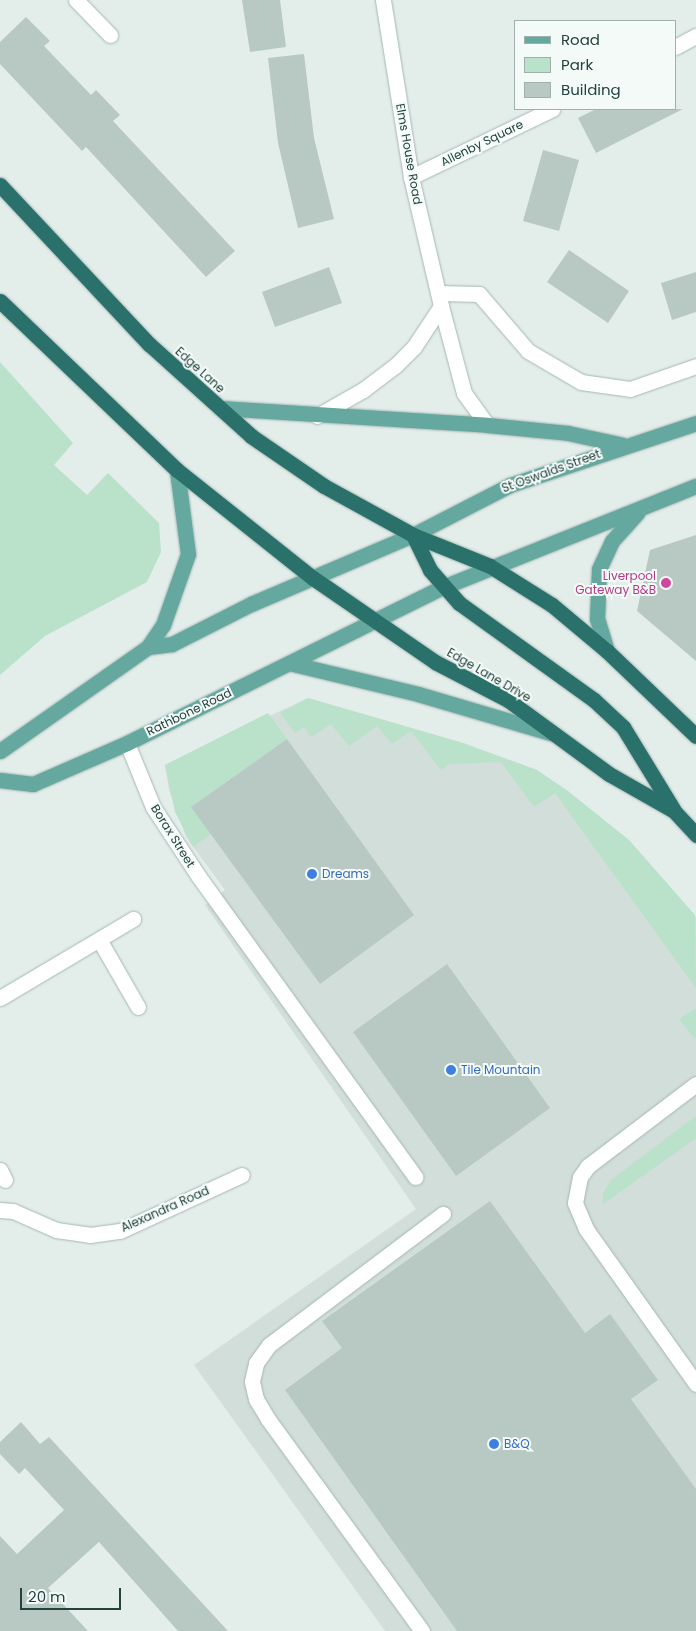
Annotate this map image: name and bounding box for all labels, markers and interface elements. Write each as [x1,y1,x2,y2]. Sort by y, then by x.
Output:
legend [514,20,676,110]
text: Road [561,29,600,50]
text: Park [561,54,593,75]
text: Building [561,79,621,100]
street label: Elms House Road [393,102,425,206]
street label: Allenby Square [438,117,526,169]
street label: Edge Lane [172,344,228,396]
street label: St Oswalds Street [500,446,602,496]
place label: Liverpool Gateway B&B [575,569,656,597]
marker: Liverpool Gateway B&B [660,577,672,589]
street label: Edge Lane Drive [444,645,534,705]
street label: Rathbone Road [144,685,234,739]
street label: Borax Street [148,802,198,870]
place label: Dreams [322,867,369,881]
marker: Dreams [306,868,318,880]
place label: Tile Mountain [461,1063,541,1077]
marker: Tile Mountain [445,1064,457,1076]
street label: Alexandra Road [119,1183,211,1235]
place label: B&Q [504,1437,530,1451]
marker: B&Q [488,1438,500,1450]
scale bar [22,1578,124,1610]
text: 20 m [28,1586,66,1607]

